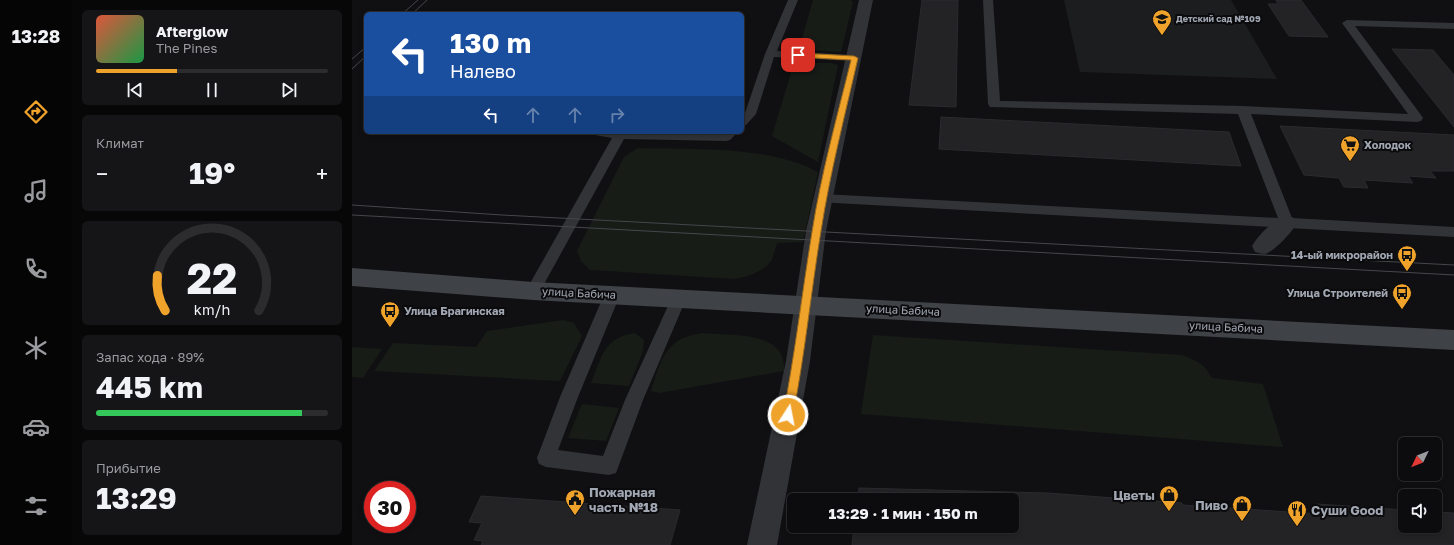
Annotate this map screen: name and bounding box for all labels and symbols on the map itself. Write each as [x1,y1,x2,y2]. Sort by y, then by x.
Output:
school or university icon: Детский сад №109 [1151,8,1173,36]
place label: Детский сад №109 [1176,13,1261,24]
pin [781,38,815,72]
supermarket icon: Холодок [1339,134,1361,162]
place label: Холодок [1364,138,1412,151]
bus stop icon: 14-ый микрорайон [1396,244,1418,272]
place label: 14-ый микрорайон [1291,248,1393,261]
bus stop icon: Улица Строителей [1391,282,1413,310]
street label: улица Бабича [542,284,616,301]
place label: Улица Строителей [1286,286,1388,299]
bus stop icon: Улица Брагинская [379,300,401,328]
street label: улица Бабича [866,301,940,318]
place label: Улица Брагинская [404,304,505,317]
street label: улица Бабича [1189,318,1263,335]
position arrow [767,394,809,436]
north arrow [1398,437,1442,481]
speed limit sign: 30 [364,481,416,533]
place label: Пожарная часть №18 [589,484,658,515]
shop icon: Цветы [1158,484,1180,512]
place label: Цветы [1113,487,1155,503]
public building icon: Пожарная часть №18 [564,488,586,516]
shop icon: Пиво [1231,494,1253,522]
place label: Пиво [1195,497,1228,513]
restaurant icon: Суши Good [1286,499,1308,527]
place label: Суши Good [1311,502,1383,518]

